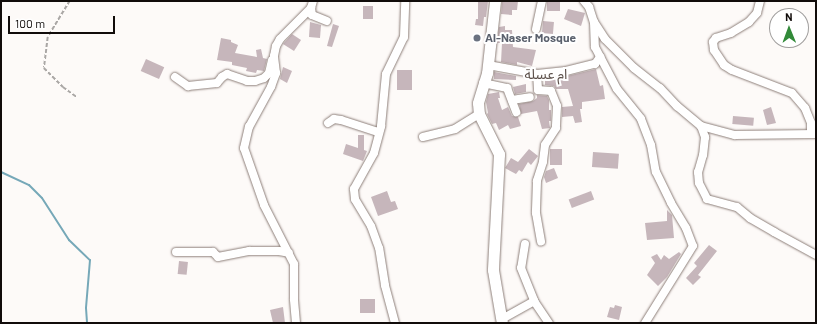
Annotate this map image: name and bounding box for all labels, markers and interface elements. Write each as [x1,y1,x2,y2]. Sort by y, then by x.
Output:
scale bar [10,8,117,34]
north arrow [769,8,809,48]
text: N [785,10,793,23]
text: 100 m [15,16,45,30]
place label: Al-Naser Mosque [485,31,576,45]
marker: Al-Naser Mosque [472,33,482,43]
district label: ام عسلة [525,66,567,82]

